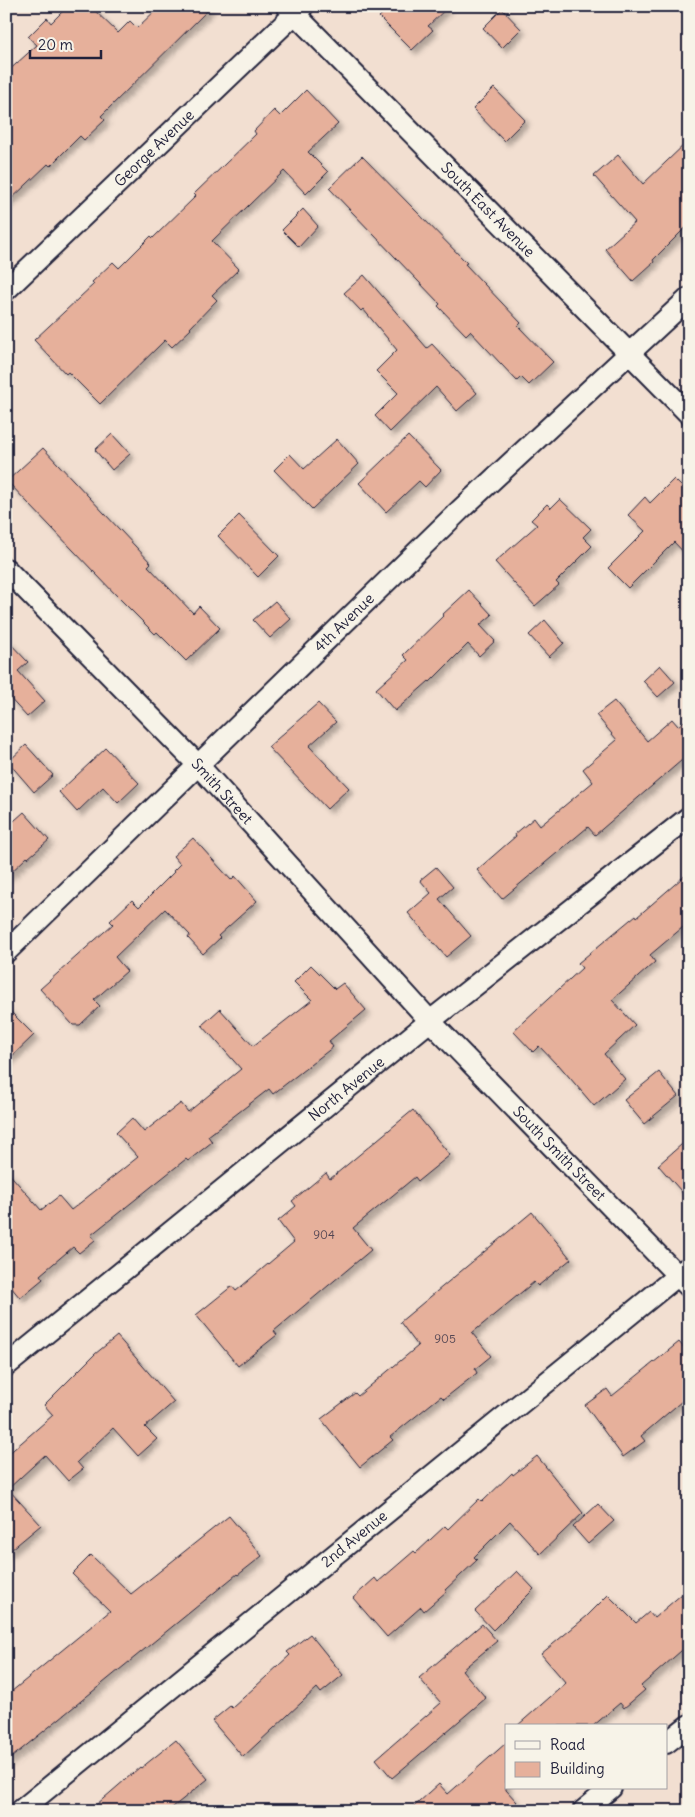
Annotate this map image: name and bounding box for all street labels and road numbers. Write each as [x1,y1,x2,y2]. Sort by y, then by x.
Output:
street label: George Avenue [110,105,198,191]
street label: South East Avenue [437,158,539,261]
street label: 4th Avenue [310,589,378,656]
street label: Smith Street [188,754,257,828]
street label: North Avenue [304,1052,388,1125]
street label: South Smith Street [509,1102,610,1205]
street label: 2nd Avenue [317,1506,391,1571]

